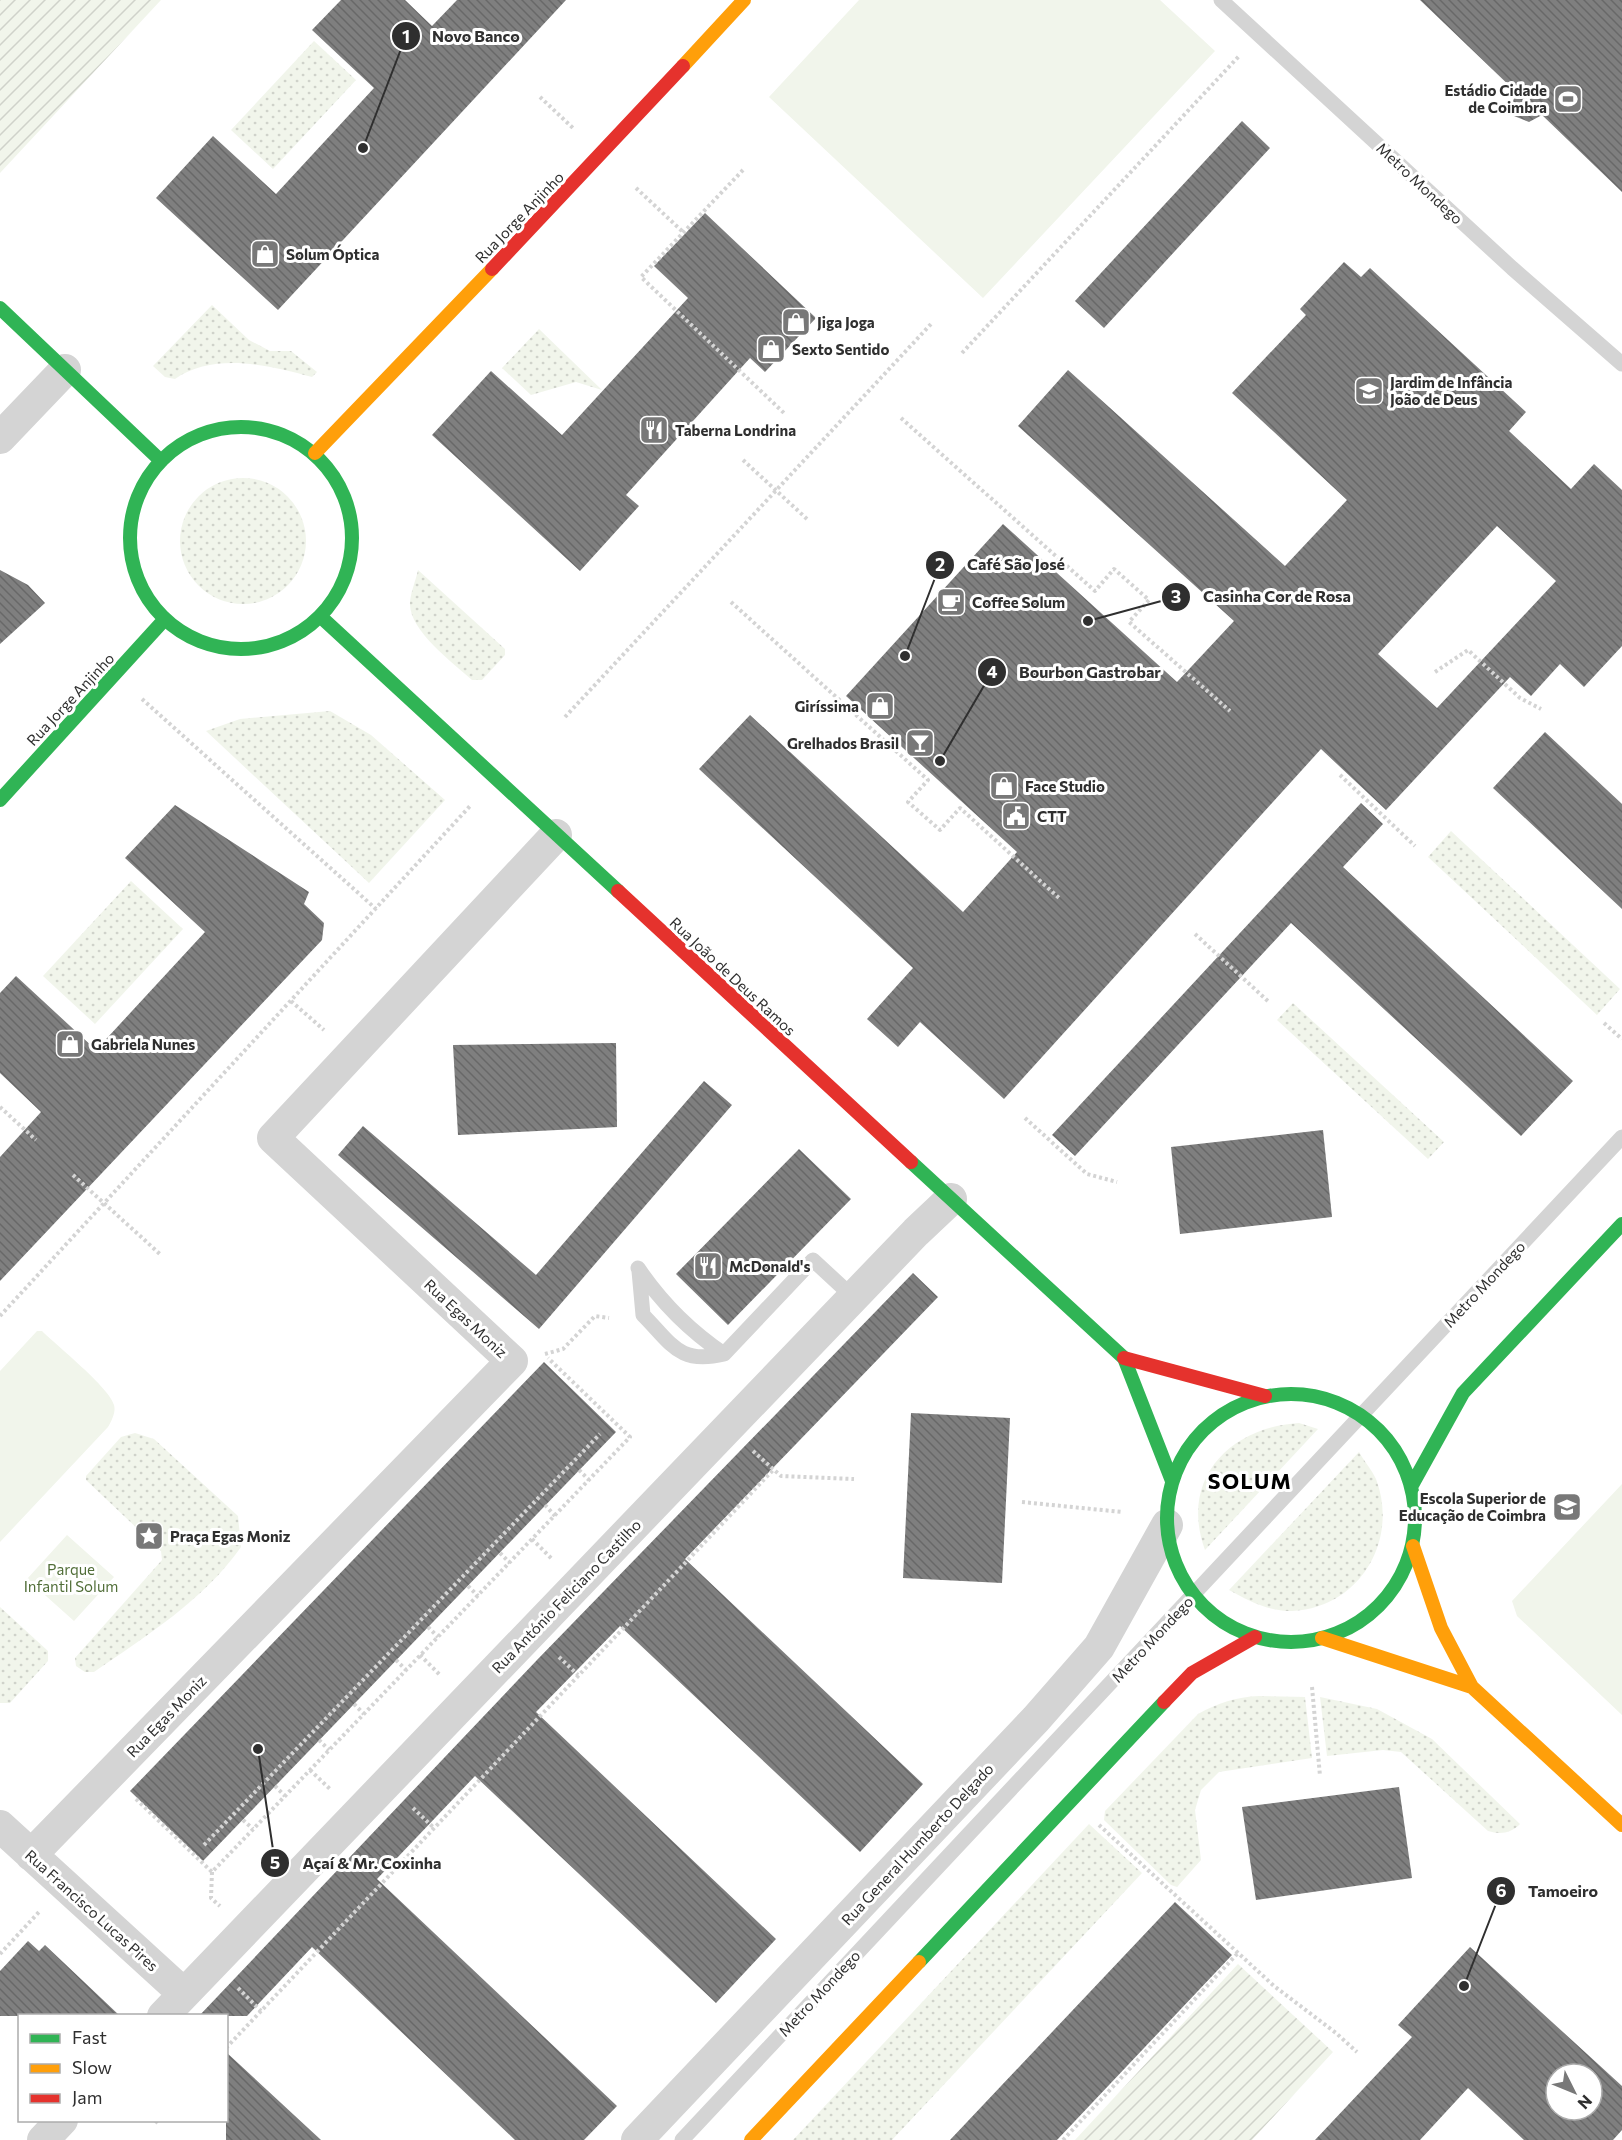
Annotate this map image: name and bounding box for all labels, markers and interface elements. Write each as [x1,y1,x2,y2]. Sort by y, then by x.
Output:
callout: Novo Banco [391,19,532,53]
text: 1 [402,25,410,47]
text: Novo Banco [432,26,520,45]
place label: Estádio Cidade de Coimbra [1445,81,1547,116]
sports icon: Estádio Cidade de Coimbra [1552,83,1584,115]
street label: Metro Mondego [1373,138,1467,228]
street label: Rua Jorge Anjinho [471,168,567,266]
shop icon: Solum Óptica [249,238,281,270]
place label: Solum Óptica [286,244,379,263]
shop icon: Jiga Joga [780,306,812,338]
place label: Jiga Joga [817,313,875,331]
shop icon: Sexto Sentido [755,333,787,365]
place label: Sexto Sentido [792,340,889,358]
place label: Jardim de Infância João de Deus [1390,373,1512,408]
school or university icon: Jardim de Infância João de Deus [1353,375,1385,407]
restaurant icon: Taberna Londrina [638,414,670,446]
place label: Taberna Londrina [675,421,796,439]
callout: Café São José [925,548,1077,582]
text: 2 [935,553,945,575]
text: Café São José [967,554,1065,573]
callout: Casinha Cor de Rosa [1161,580,1363,614]
text: 3 [1171,585,1181,607]
cafe icon: Coffee Solum [935,586,967,618]
text: Casinha Cor de Rosa [1203,586,1351,605]
place label: Coffee Solum [972,593,1065,611]
street label: Rua Jorge Anjinho [23,649,117,749]
callout: Bourbon Gastrobar [977,655,1173,689]
text: 4 [986,660,998,682]
text: Bourbon Gastrobar [1019,662,1161,681]
shop icon: Giríssima [864,690,896,722]
place label: Giríssima [794,697,859,715]
bar icon: Grelhados Brasil [904,727,936,759]
place label: Grelhados Brasil [787,734,899,752]
shop icon: Face Studio [988,770,1020,802]
place label: Face Studio [1025,777,1105,795]
public building icon: CTT [1000,800,1032,832]
place label: CTT [1037,807,1067,825]
street label: Rua João de Deus Ramos [666,913,800,1039]
shop icon: Gabriela Nunes [54,1028,86,1060]
place label: Gabriela Nunes [91,1035,195,1053]
street label: Metro Mondego [1439,1237,1529,1331]
restaurant icon: McDonald's [692,1250,724,1282]
place label: McDonald's [729,1257,810,1275]
street label: Rua Egas Moniz [421,1275,511,1361]
district label: SOLUM [1208,1468,1292,1493]
place label: Escola Superior de Educação de Coimbra [1399,1489,1546,1524]
school or university icon: Escola Superior de Educação de Coimbra [1551,1491,1583,1523]
street label: Rua António Feliciano Castilho [488,1515,644,1677]
place icon: Praça Egas Moniz [133,1520,165,1552]
place label: Praça Egas Moniz [170,1527,291,1545]
park label: Parque Infantil Solum [24,1560,118,1595]
street label: Metro Mondego [1107,1592,1197,1686]
street label: Rua Egas Moniz [122,1671,210,1761]
street label: Rua General Humberto Delgado [837,1759,997,1929]
street label: Rua Francisco Lucas Pires [22,1846,162,1975]
callout: Açaí & Mr. Coxinha [260,1846,453,1880]
text: 5 [270,1851,280,1873]
text: Açaí & Mr. Coxinha [302,1853,442,1872]
callout: Tamoeiro [1486,1874,1610,1908]
text: 6 [1495,1879,1507,1901]
text: Tamoeiro [1528,1881,1598,1900]
street label: Metro Mondego [774,1946,864,2040]
legend [18,2014,228,2122]
text: Fast [72,2026,107,2048]
text: Slow [72,2056,112,2078]
north arrow [1544,2062,1604,2122]
text: Jam [72,2086,102,2108]
text: N [1574,2092,1596,2113]

